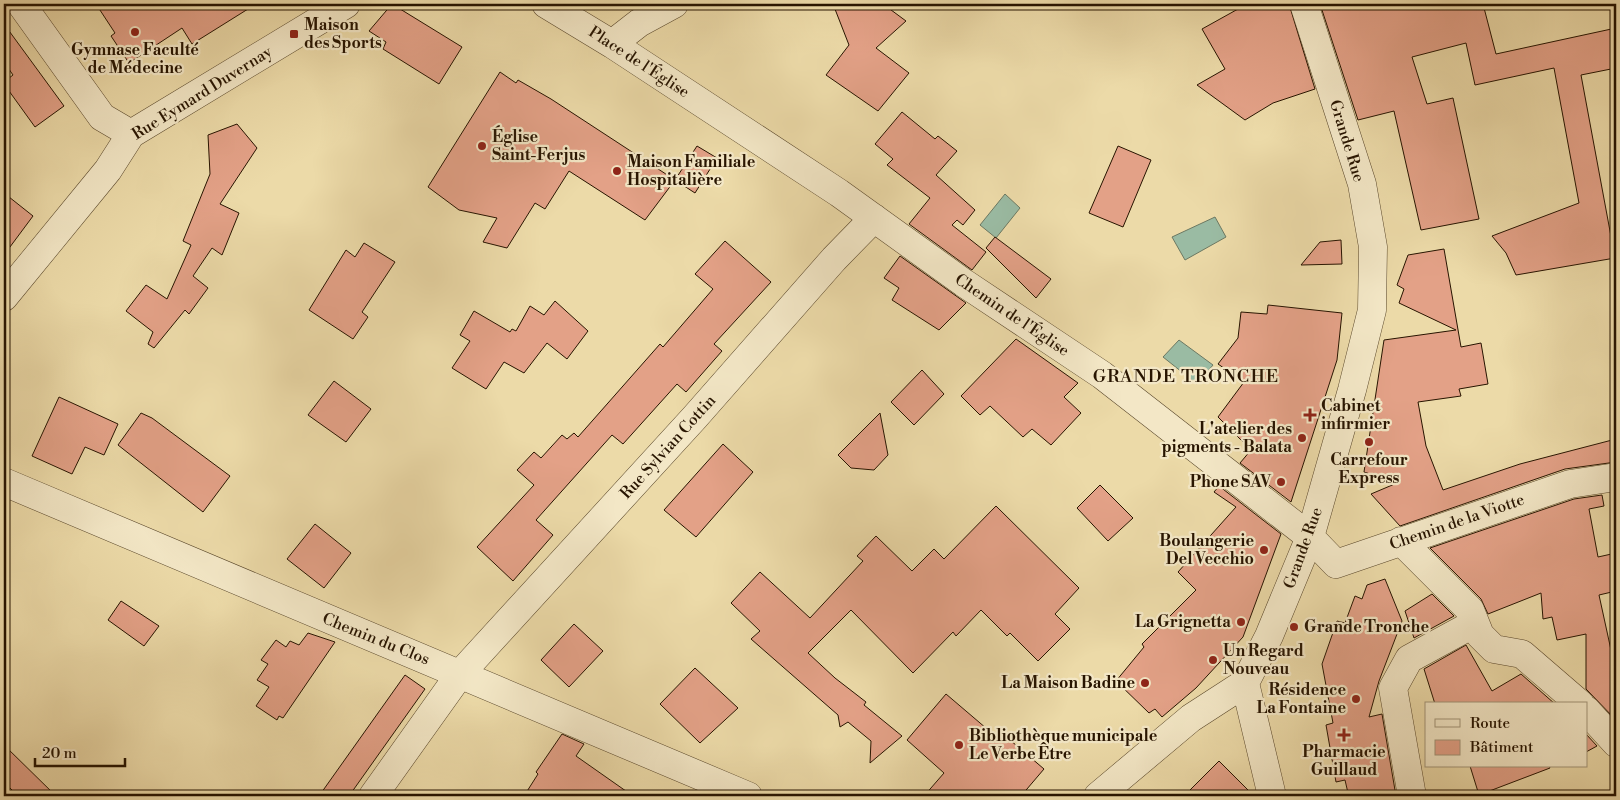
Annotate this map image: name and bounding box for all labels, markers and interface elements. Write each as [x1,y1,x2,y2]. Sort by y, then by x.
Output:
place label: Maison des Sports [304,15,382,53]
street label: Place de l'Église [585,20,694,102]
marker: Gymnase Faculté de Médecine [129,26,141,38]
marker: Maison des Sports [288,28,300,40]
place label: Gymnase Faculté de Médecine [71,40,199,78]
street label: Rue Eymard Duvernay [128,42,276,144]
street label: Grande Rue [1325,97,1369,185]
place label: Église Saint-Ferjus [492,125,585,165]
marker: Église Saint-Ferjus [476,140,488,152]
place label: Maison Familiale Hospitalière [627,152,756,190]
marker: Maison Familiale Hospitalière [611,165,623,177]
street label: Chemin de l'Église [951,268,1074,361]
district label: GRANDE TRONCHE [1093,365,1279,388]
street label: Rue Sylvian Cottin [616,390,720,503]
place label: Cabinet infirmier [1321,396,1390,434]
marker: Cabinet infirmier [1303,408,1317,422]
place label: L'atelier des pigments - Balata [1161,419,1292,457]
marker: L'atelier des pigments - Balata [1296,432,1308,444]
marker: Carrefour Express [1363,436,1375,448]
place label: Carrefour Express [1330,450,1408,488]
place label: Phone SAV [1190,472,1271,492]
marker: Phone SAV [1275,476,1287,488]
street label: Chemin de la Viotte [1387,490,1527,554]
street label: Grande Rue [1279,505,1327,591]
place label: Boulangerie Del Vecchio [1159,531,1254,569]
marker: Boulangerie Del Vecchio [1258,544,1270,556]
street label: Chemin du Clos [319,608,433,670]
place label: La Grignetta [1135,612,1231,632]
marker: La Grignetta [1235,616,1247,628]
place label: Grande Tronche [1304,617,1429,637]
marker: Grande Tronche [1288,621,1300,633]
place label: Un Regard Nouveau [1223,641,1304,679]
marker: Un Regard Nouveau [1207,654,1219,666]
place label: La Maison Badine [1001,673,1135,693]
marker: La Maison Badine [1139,677,1151,689]
place label: Résidence La Fontaine [1256,680,1346,718]
marker: Résidence La Fontaine [1350,693,1362,705]
legend [1425,702,1588,768]
text: Route [1470,714,1510,733]
place label: Bibliothèque municipale Le Verbe Être [969,726,1158,764]
marker: Pharmacie Guillaud [1338,729,1350,741]
scale bar [35,735,125,767]
text: Bâtiment [1469,738,1534,757]
marker: Bibliothèque municipale Le Verbe Être [953,739,965,751]
place label: Pharmacie Guillaud [1302,742,1386,780]
text: 20 m [42,744,77,763]

